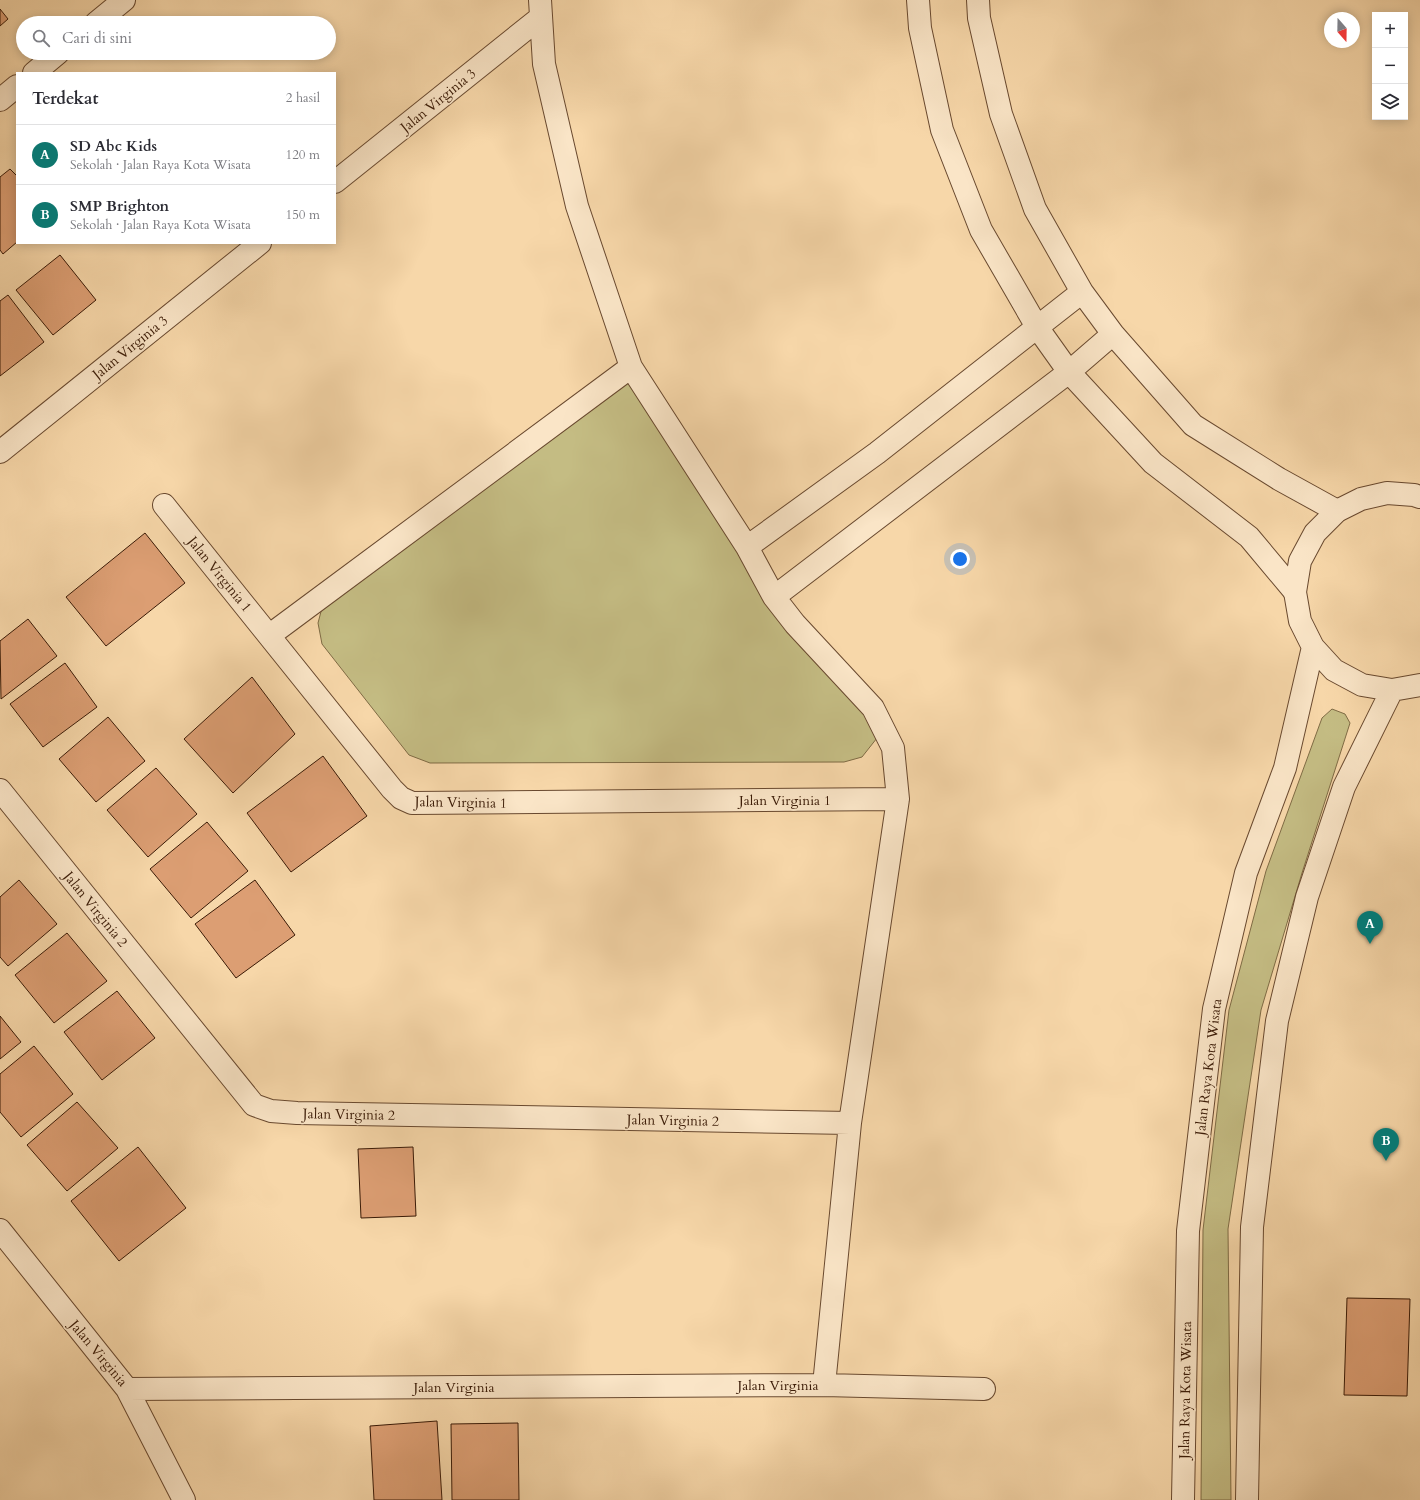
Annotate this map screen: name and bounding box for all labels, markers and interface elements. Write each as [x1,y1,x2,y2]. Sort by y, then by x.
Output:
north arrow [1324,12,1360,48]
map controls [1372,12,1408,120]
button: + [1372,12,1408,48]
search box [16,16,336,60]
icon: search [30,27,52,49]
text: Cari di sini [62,28,132,48]
button: − [1372,48,1408,84]
street label: Jalan Virginia 3 [395,64,480,138]
button: layers [1372,84,1408,120]
text: Terdekat [32,87,98,110]
text: 2 hasil [286,89,320,107]
text: SD Abc Kids [70,136,157,156]
text: A [40,146,50,164]
text: 120 m [286,146,320,164]
text: Sekolah · Jalan Raya Kota Wisata [70,156,251,174]
text: SMP Brighton [70,196,169,216]
text: B [40,206,50,224]
text: 150 m [286,206,320,224]
text: Sekolah · Jalan Raya Kota Wisata [70,216,251,234]
street label: Jalan Virginia 3 [87,311,172,385]
street label: Jalan Virginia 1 [182,531,256,616]
your location [950,549,970,569]
street label: Jalan Virginia 1 [737,791,831,810]
street label: Jalan Virginia 1 [413,792,507,813]
street label: Jalan Virginia 2 [58,866,132,951]
pin: A [1357,911,1383,944]
street label: Jalan Raya Kota Wisata [1190,997,1226,1139]
street label: Jalan Virginia 2 [301,1104,395,1125]
street label: Jalan Virginia 2 [625,1110,719,1131]
pin: B [1373,1128,1399,1161]
street label: Jalan Virginia [64,1315,132,1391]
street label: Jalan Raya Kota Wisata [1175,1321,1196,1461]
street label: Jalan Virginia [735,1376,819,1395]
street label: Jalan Virginia [411,1378,495,1397]

